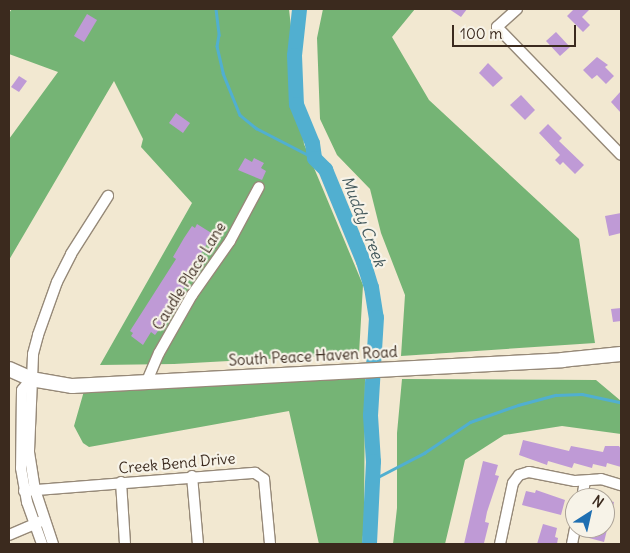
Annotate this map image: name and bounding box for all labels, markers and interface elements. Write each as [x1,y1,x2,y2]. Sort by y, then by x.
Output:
scale bar [455,15,579,47]
text: 100 m [460,24,502,43]
water label: Muddy Creek [338,173,390,269]
street label: Caudle Place Lane [148,219,230,333]
street label: South Peace Haven Road [228,343,398,369]
street label: Creek Bend Drive [118,449,236,477]
north arrow [565,488,615,538]
text: N [589,491,607,512]

